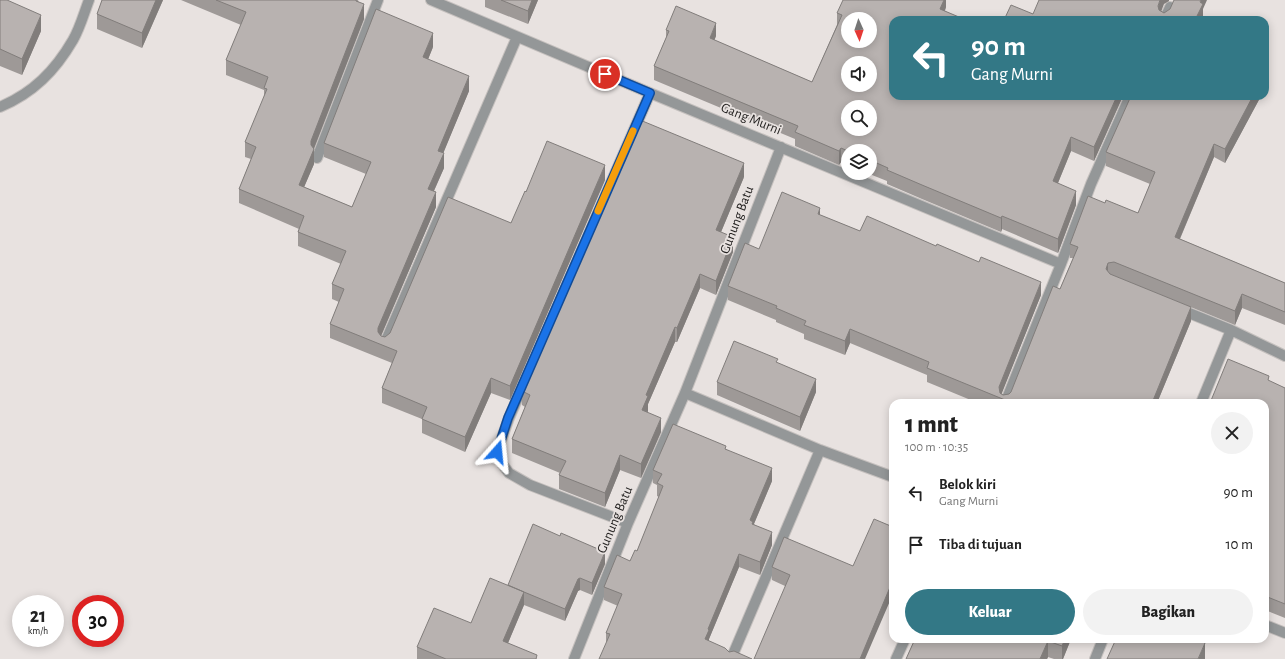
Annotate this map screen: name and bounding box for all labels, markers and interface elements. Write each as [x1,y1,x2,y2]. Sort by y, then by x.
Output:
north arrow [841,12,877,48]
map controls [841,12,877,180]
icon: left [905,32,957,84]
text: 90 m [971,33,1026,61]
button: sound [841,56,877,92]
pin [588,57,622,91]
icon: arrive [594,63,616,85]
text: Gang Murni [971,66,1053,84]
button: search [841,100,877,136]
street label: Gang Murni [719,101,783,137]
button: layers [841,144,877,180]
street label: Gunung Batu [718,184,756,256]
button: close [1211,412,1253,454]
text: 1 mnt [905,413,958,437]
position arrow [476,431,518,473]
text: 100 m · 10:35 [905,441,968,454]
text: Belok kiri [939,477,996,492]
icon: left [905,482,927,504]
street label: Gunung Batu [595,484,635,556]
text: 90 m [1224,485,1253,500]
text: Gang Murni [939,495,998,508]
icon: arrive [905,534,927,556]
text: Tiba di tujuan [939,537,1022,552]
text: 10 m [1225,537,1253,552]
button: Keluar [905,589,1075,635]
button: Bagikan [1083,589,1253,635]
speed limit sign: 30 [72,595,124,647]
text: 21 [30,606,46,626]
text: km/h [28,626,48,636]

